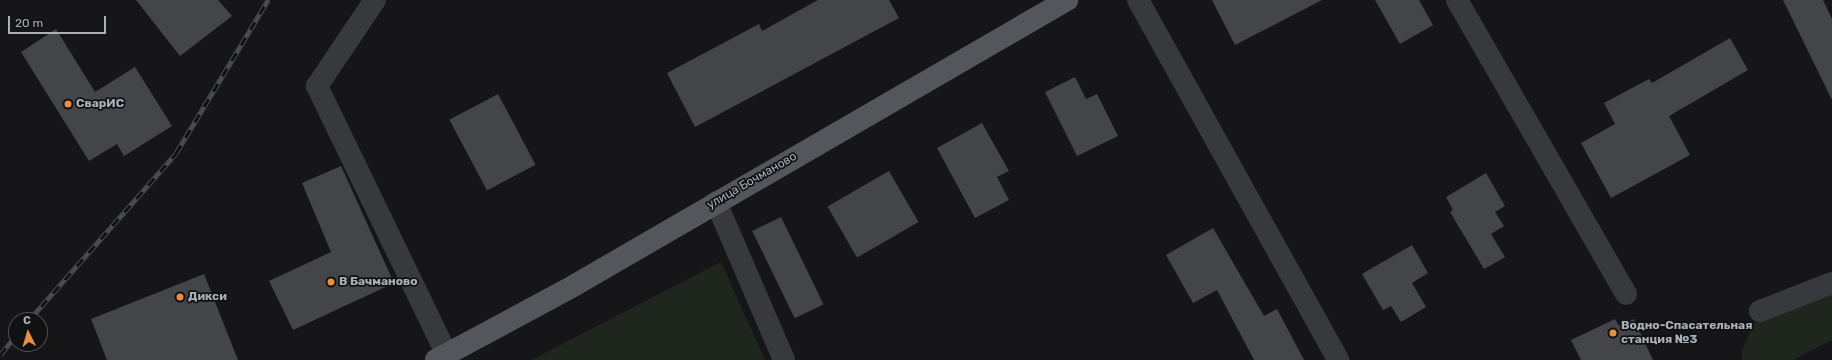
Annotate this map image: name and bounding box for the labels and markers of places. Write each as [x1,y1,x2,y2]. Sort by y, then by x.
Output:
place label: СварИС [76,97,124,111]
marker: СварИС [63,99,73,109]
place label: В Бачманово [339,275,418,289]
marker: В Бачманово [326,277,336,287]
place label: Дикси [188,290,227,304]
marker: Дикси [175,292,185,302]
place label: Водно-Спасательная станция №3 [1621,319,1752,347]
marker: Водно-Спасательная станция №3 [1608,328,1618,338]

